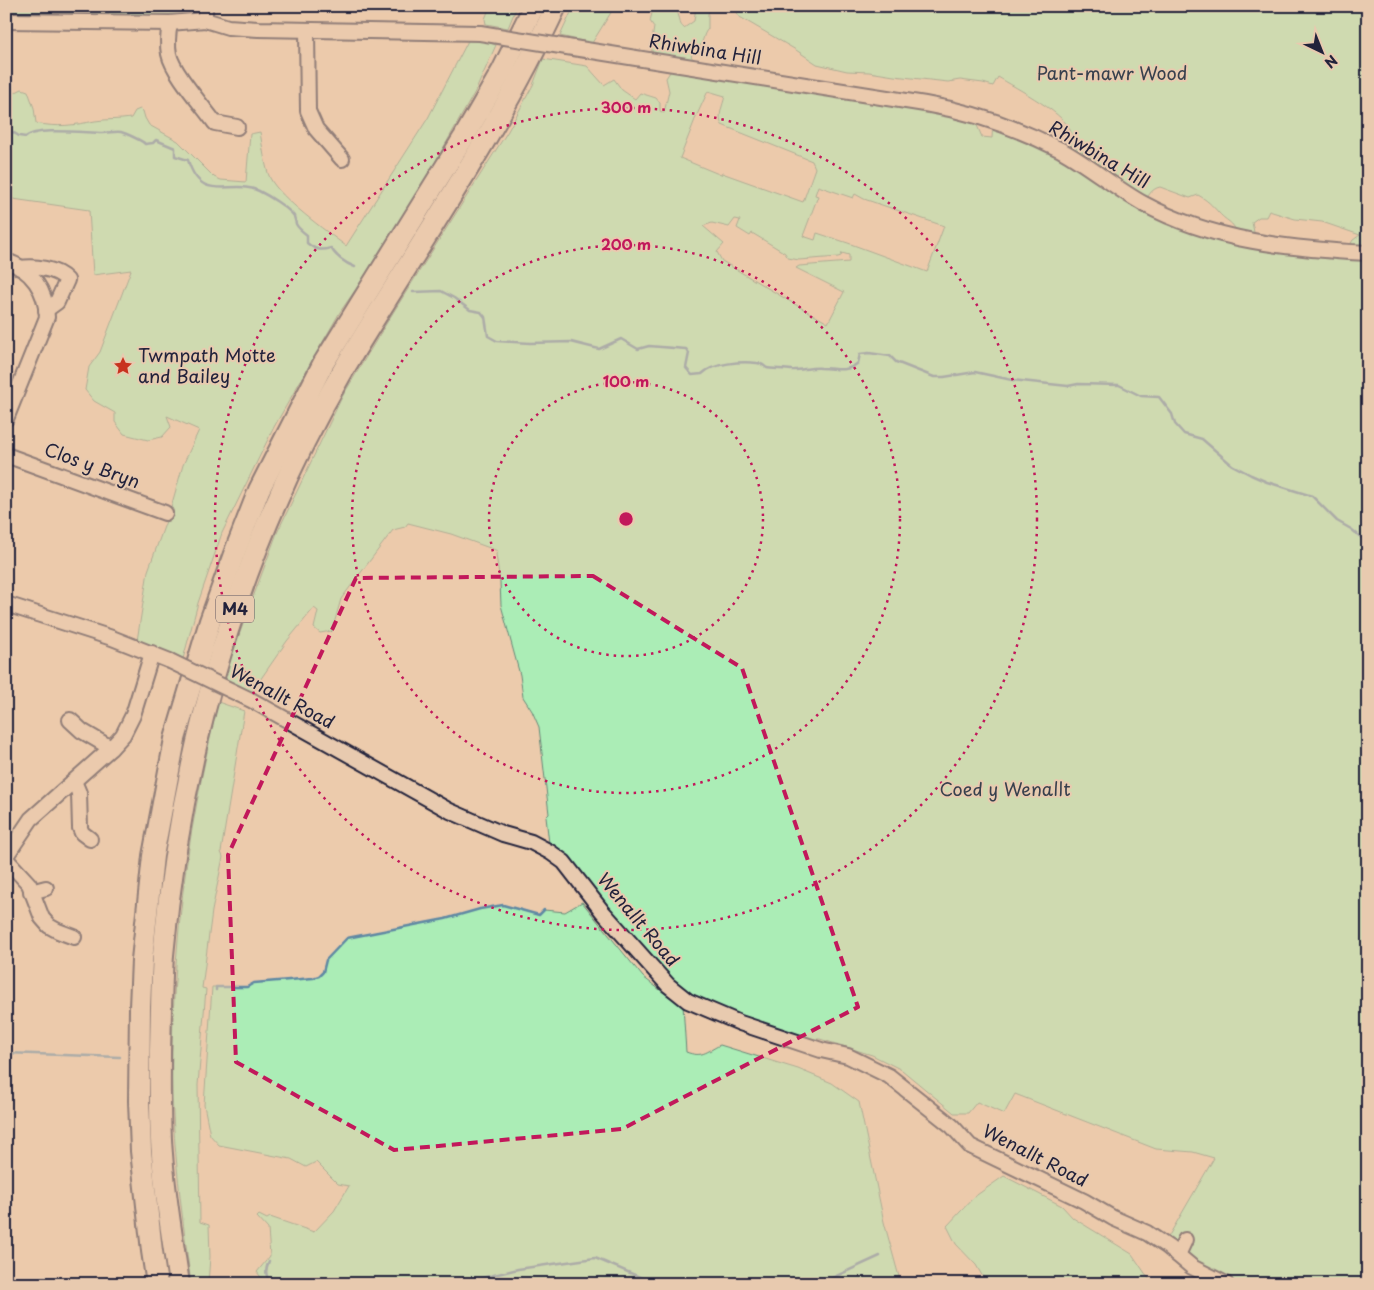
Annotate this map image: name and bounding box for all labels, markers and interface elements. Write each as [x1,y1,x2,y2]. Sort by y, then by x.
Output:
street label: Rhiwbina Hill [647,26,763,71]
north arrow [1296,28,1346,78]
text: N [1320,50,1342,73]
park label: Pant-mawr Wood [1037,59,1187,86]
text: 300 m [601,95,651,118]
street label: Rhiwbina Hill [1044,113,1155,194]
text: 200 m [601,232,651,255]
place label: Twmpath Motte and Bailey [138,341,276,389]
place icon: Twmpath Motte and Bailey [112,355,134,377]
text: 100 m [603,369,649,392]
street label: Clos y Bryn [41,435,144,494]
centre of rings [617,510,635,528]
road number: M4 [216,596,254,622]
street label: Wenallt Road [226,657,340,735]
park label: Coed y Wenallt [939,775,1071,802]
street label: Wenallt Road [592,866,687,972]
street label: Wenallt Road [978,1116,1093,1193]

